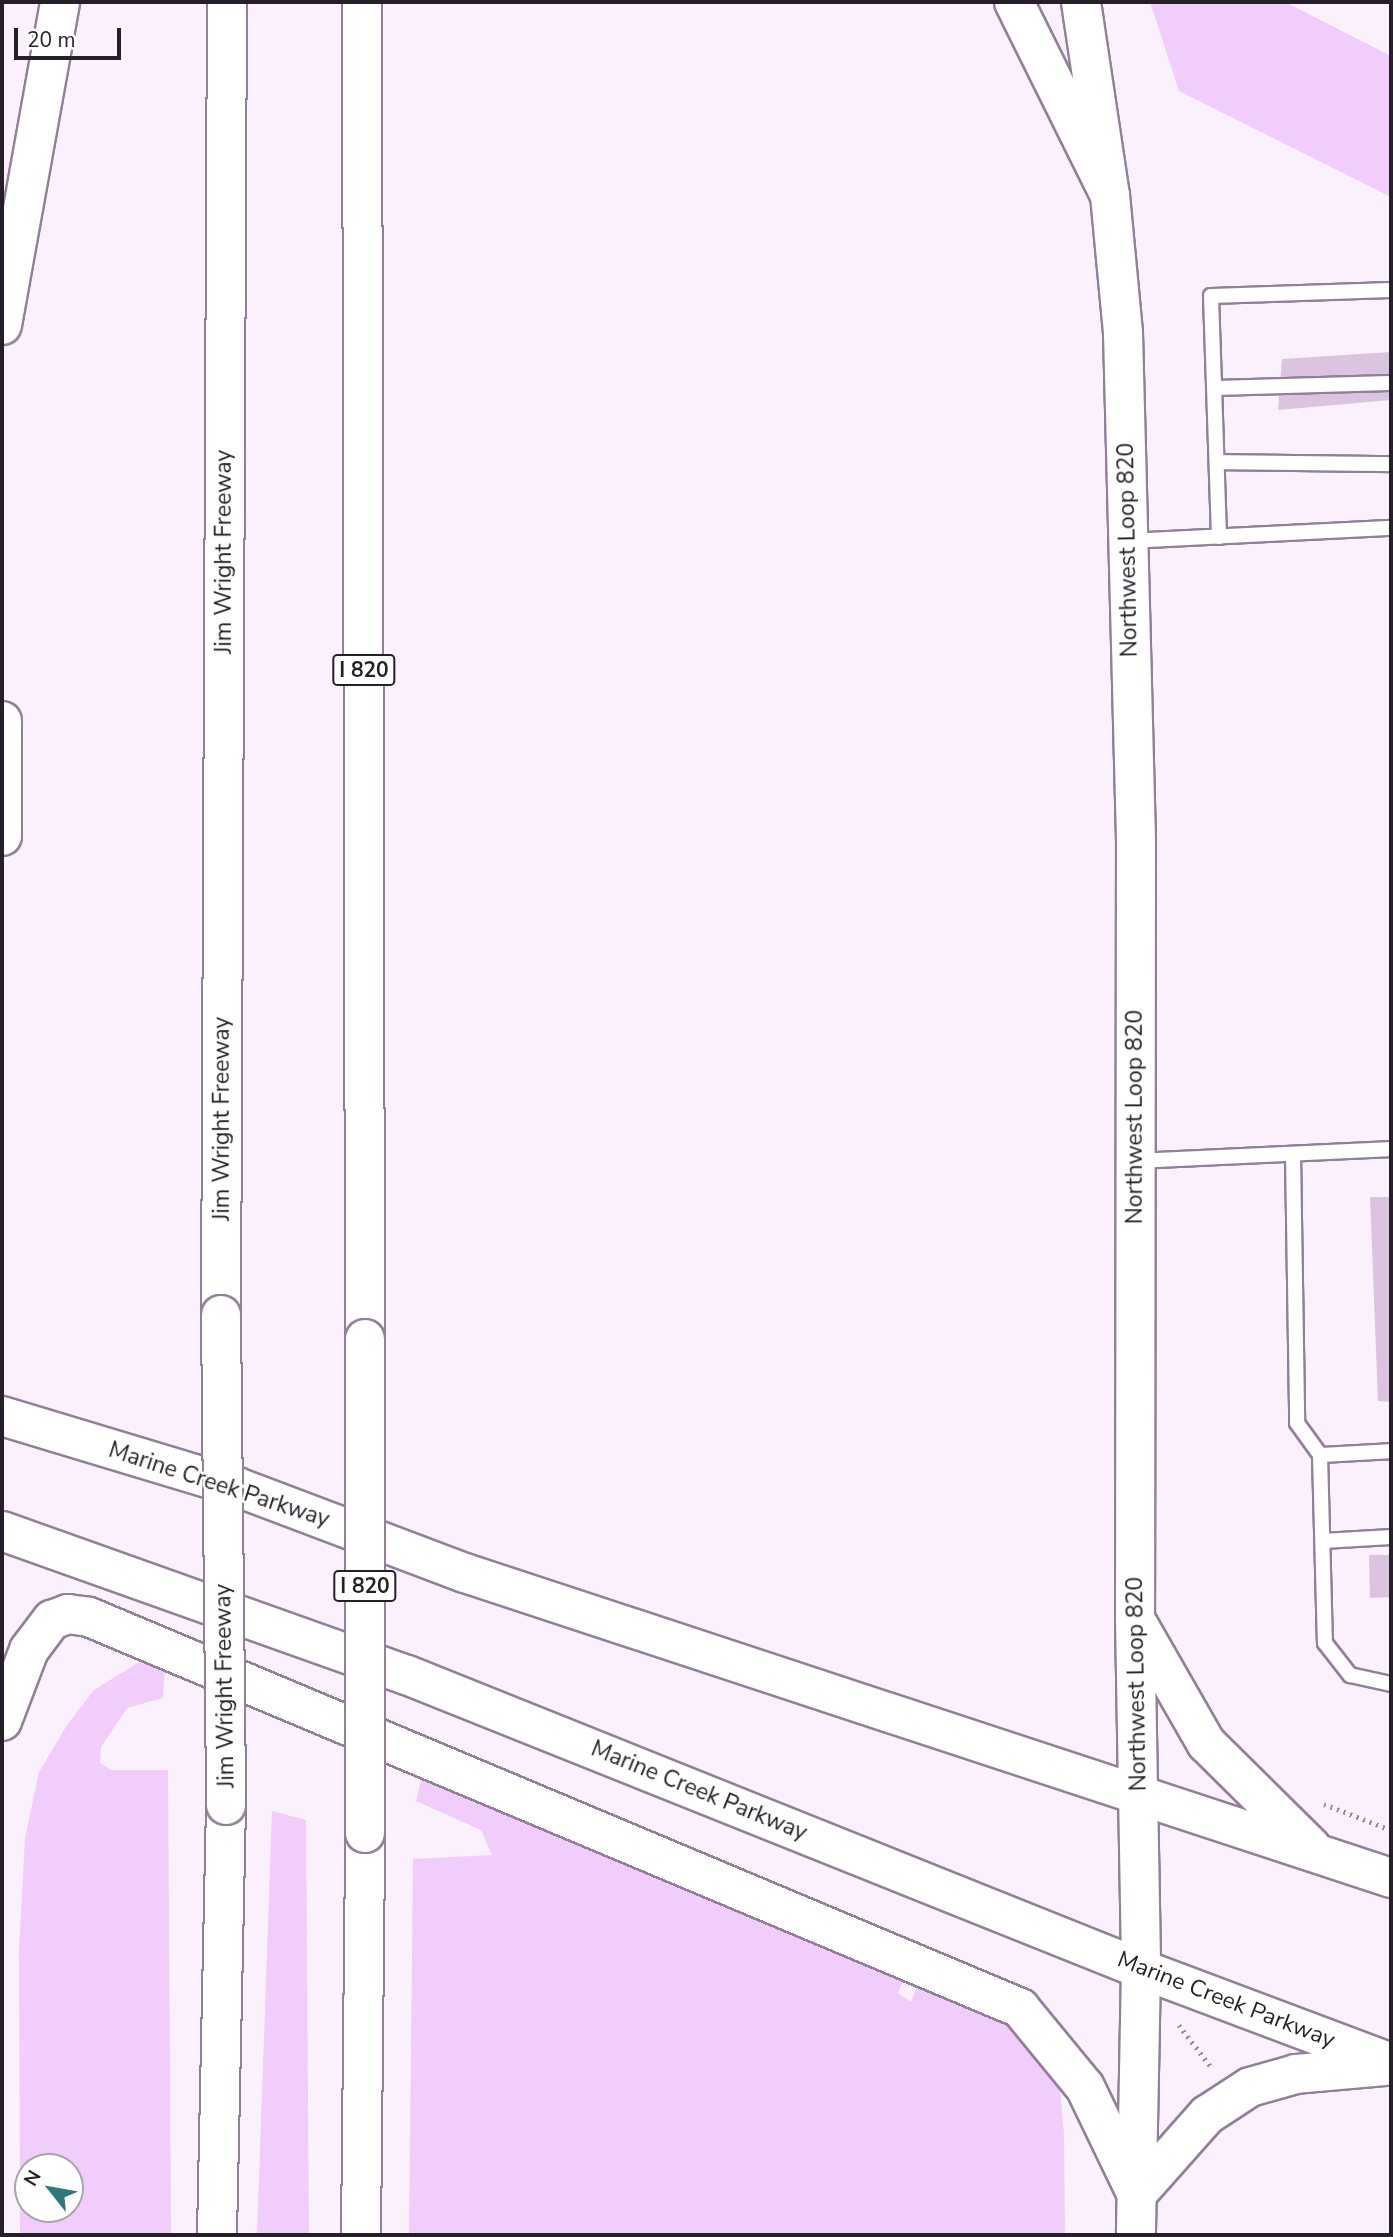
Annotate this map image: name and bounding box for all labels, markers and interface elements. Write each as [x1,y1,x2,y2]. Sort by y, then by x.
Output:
scale bar [18,14,124,58]
text: 20 m [27,26,76,54]
street label: Northwest Loop 820 [1112,442,1144,658]
street label: Jim Wright Freeway [210,450,238,654]
road number: I 820 [331,652,397,688]
street label: Northwest Loop 820 [1121,1010,1149,1224]
street label: Jim Wright Freeway [208,1017,236,1221]
street label: Marine Creek Parkway [105,1436,333,1534]
road number: I 820 [332,1568,398,1604]
street label: Northwest Loop 820 [1121,1576,1153,1792]
street label: Jim Wright Freeway [209,1584,241,1788]
street label: Marine Creek Parkway [587,1735,811,1847]
street label: Marine Creek Parkway [1113,1946,1339,2054]
north arrow [14,2153,84,2223]
text: N [18,2165,48,2191]

